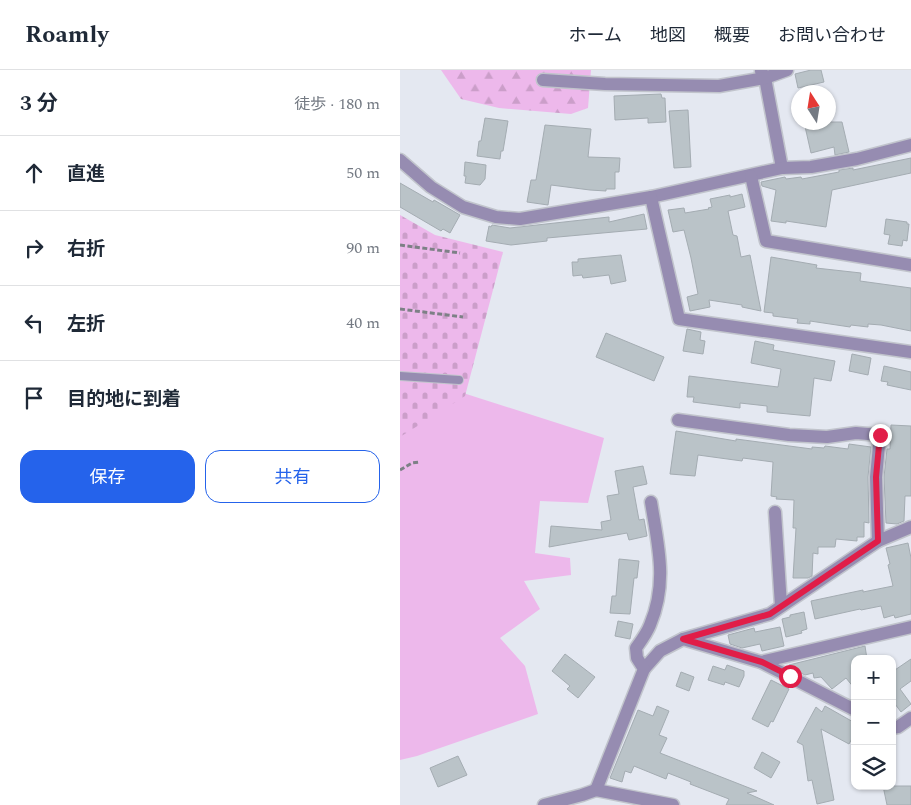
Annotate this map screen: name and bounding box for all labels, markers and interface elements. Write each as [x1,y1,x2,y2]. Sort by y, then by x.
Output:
text: Roamly [25,17,109,53]
text: ホーム [569,22,622,49]
text: 地図 [650,22,686,49]
text: 概要 [714,22,750,49]
text: お問い合わせ [778,22,886,49]
north arrow [791,85,836,130]
text: 3 分 [20,88,58,120]
text: 徒歩 · 180 m [294,92,380,116]
icon: ahead [20,159,48,187]
text: 直進 [67,160,105,189]
text: 50 m [346,161,380,185]
icon: right [20,234,48,262]
text: 右折 [67,235,105,264]
text: 90 m [346,236,380,260]
icon: left [20,309,48,337]
text: 左折 [67,310,105,339]
text: 40 m [346,311,380,335]
icon: arrive [20,384,48,412]
text: 目的地に到着 [67,385,181,414]
route end [869,424,892,447]
button: 保存 [20,450,195,503]
button: 共有 [205,450,380,503]
map controls [851,655,896,790]
button: + [851,655,896,700]
route start [779,665,802,688]
button: − [851,700,896,745]
button: layers [851,745,896,790]

